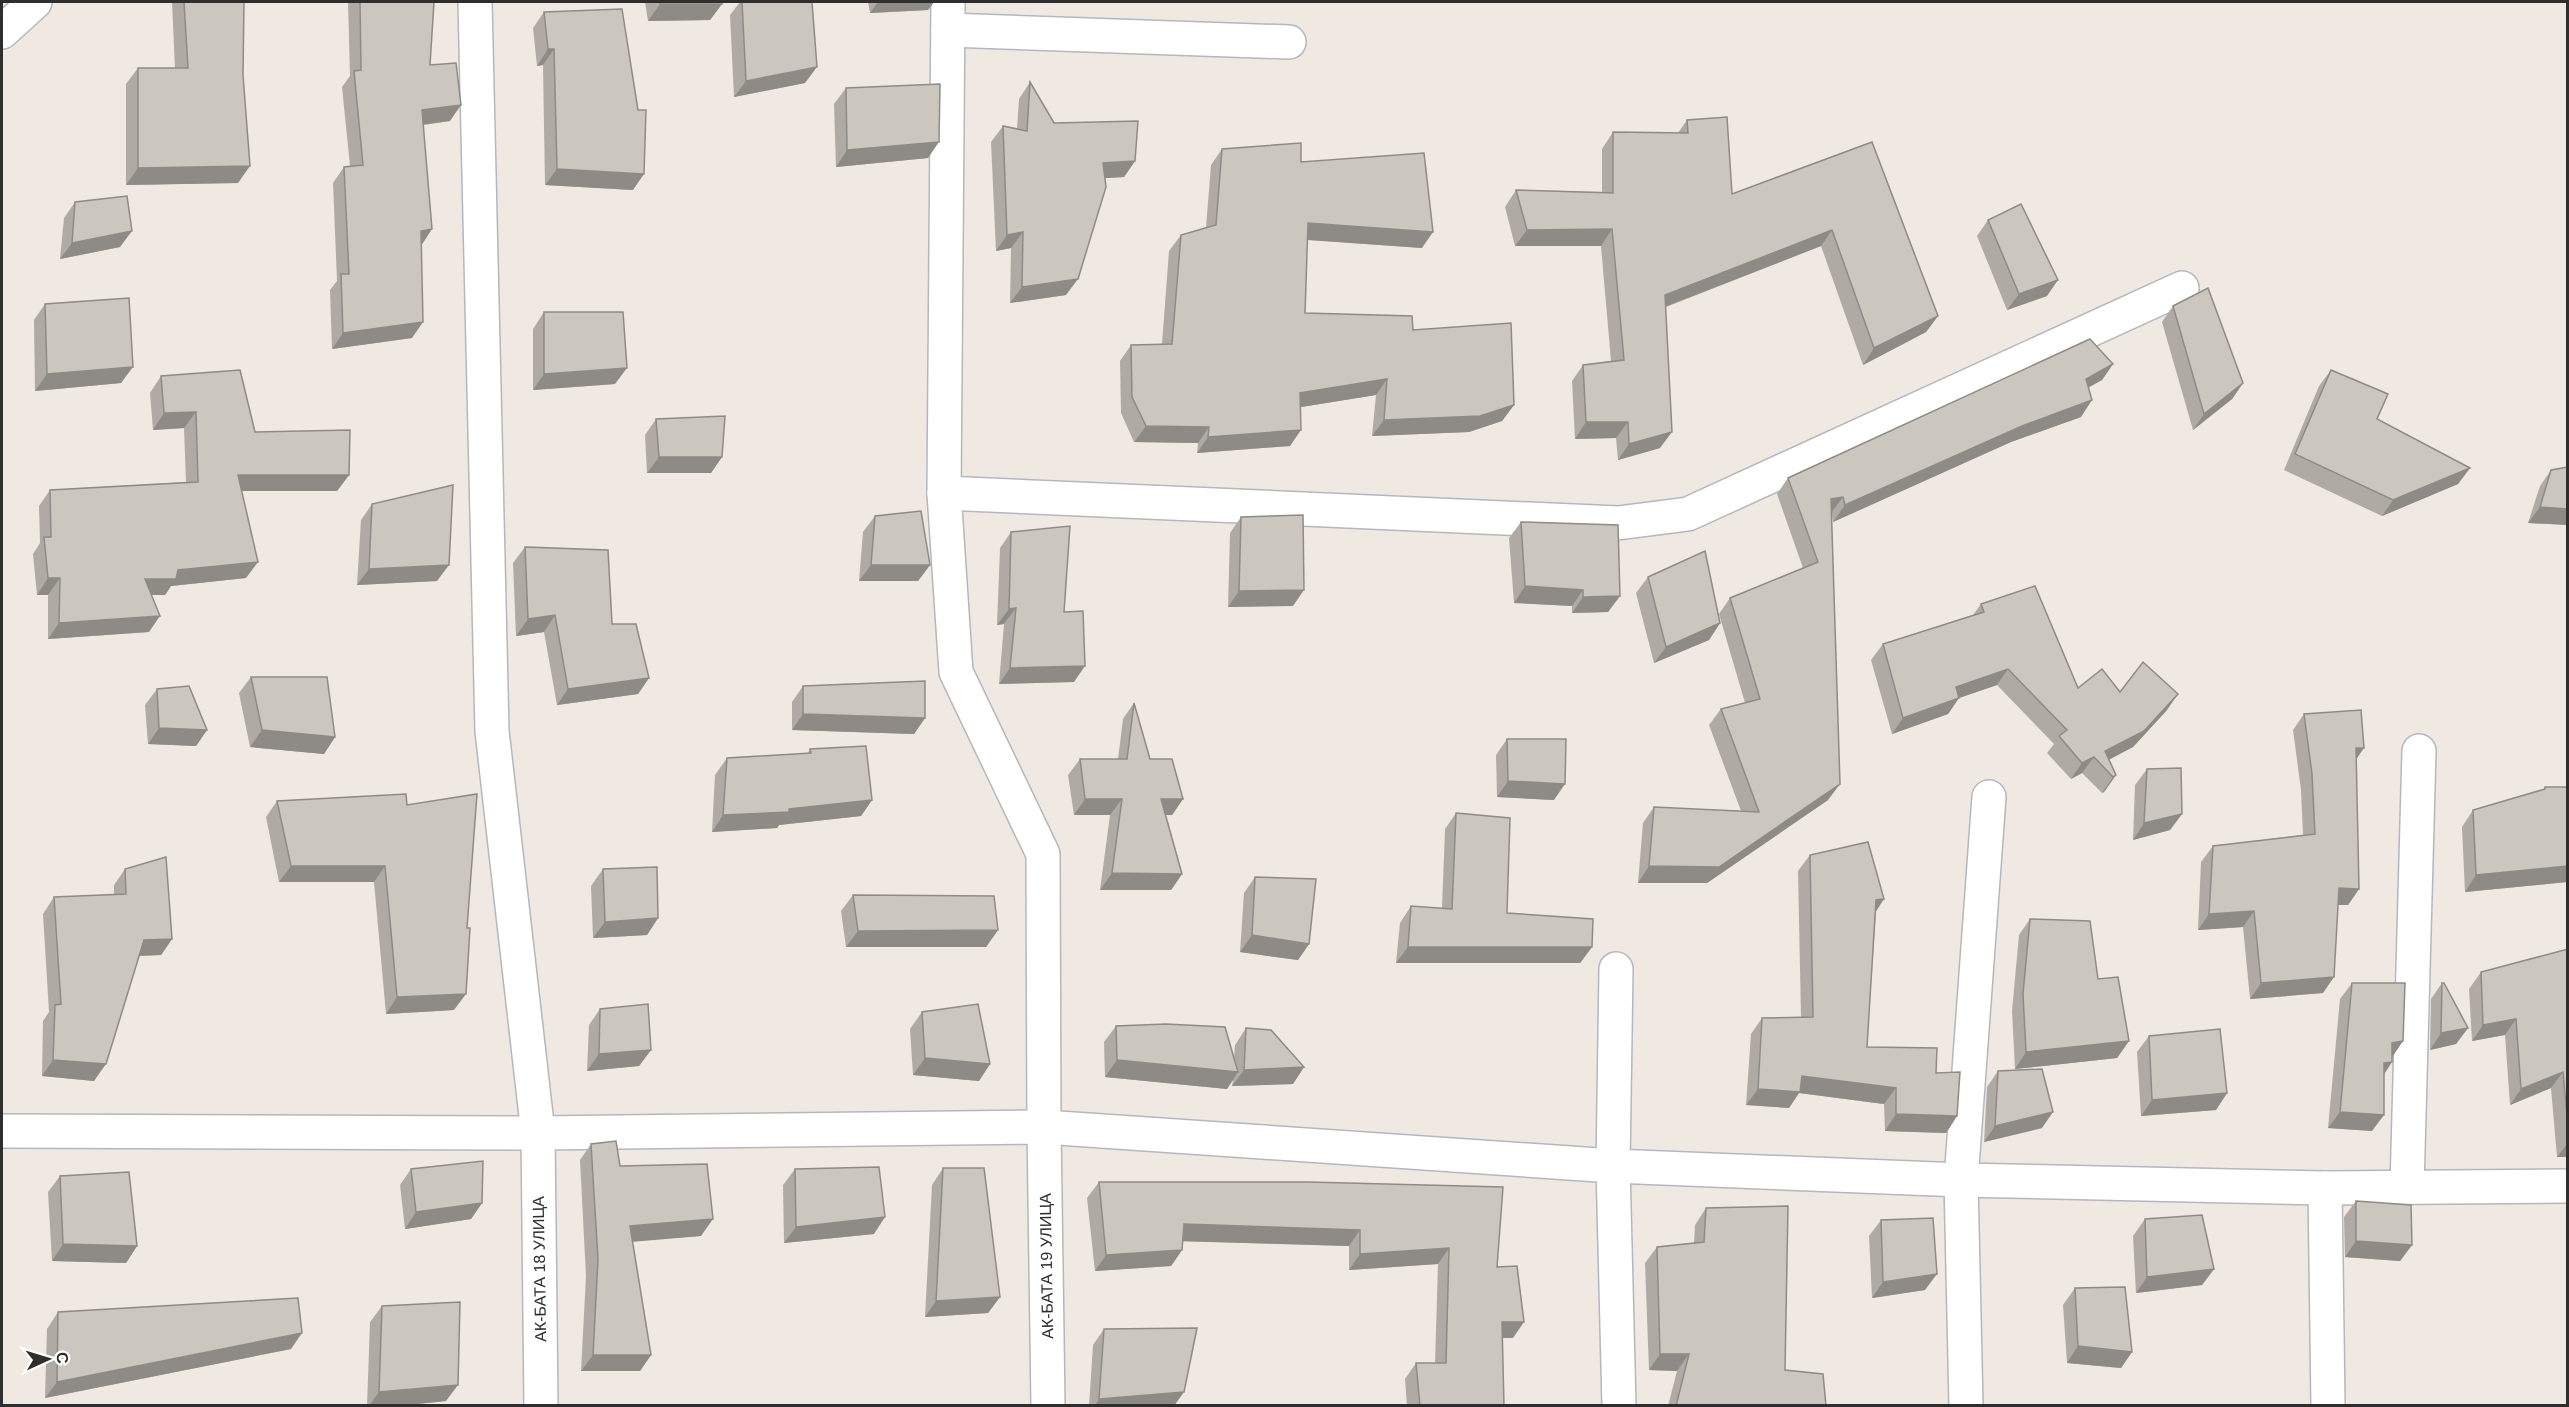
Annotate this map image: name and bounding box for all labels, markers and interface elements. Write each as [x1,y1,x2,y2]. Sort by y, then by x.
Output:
street label: АК-БАТА 19 УЛИЦА [1037,1193,1056,1339]
street label: АК-БАТА 18 УЛИЦА [530,1196,549,1342]
north arrow [18,1329,78,1389]
text: С [54,1352,71,1365]

